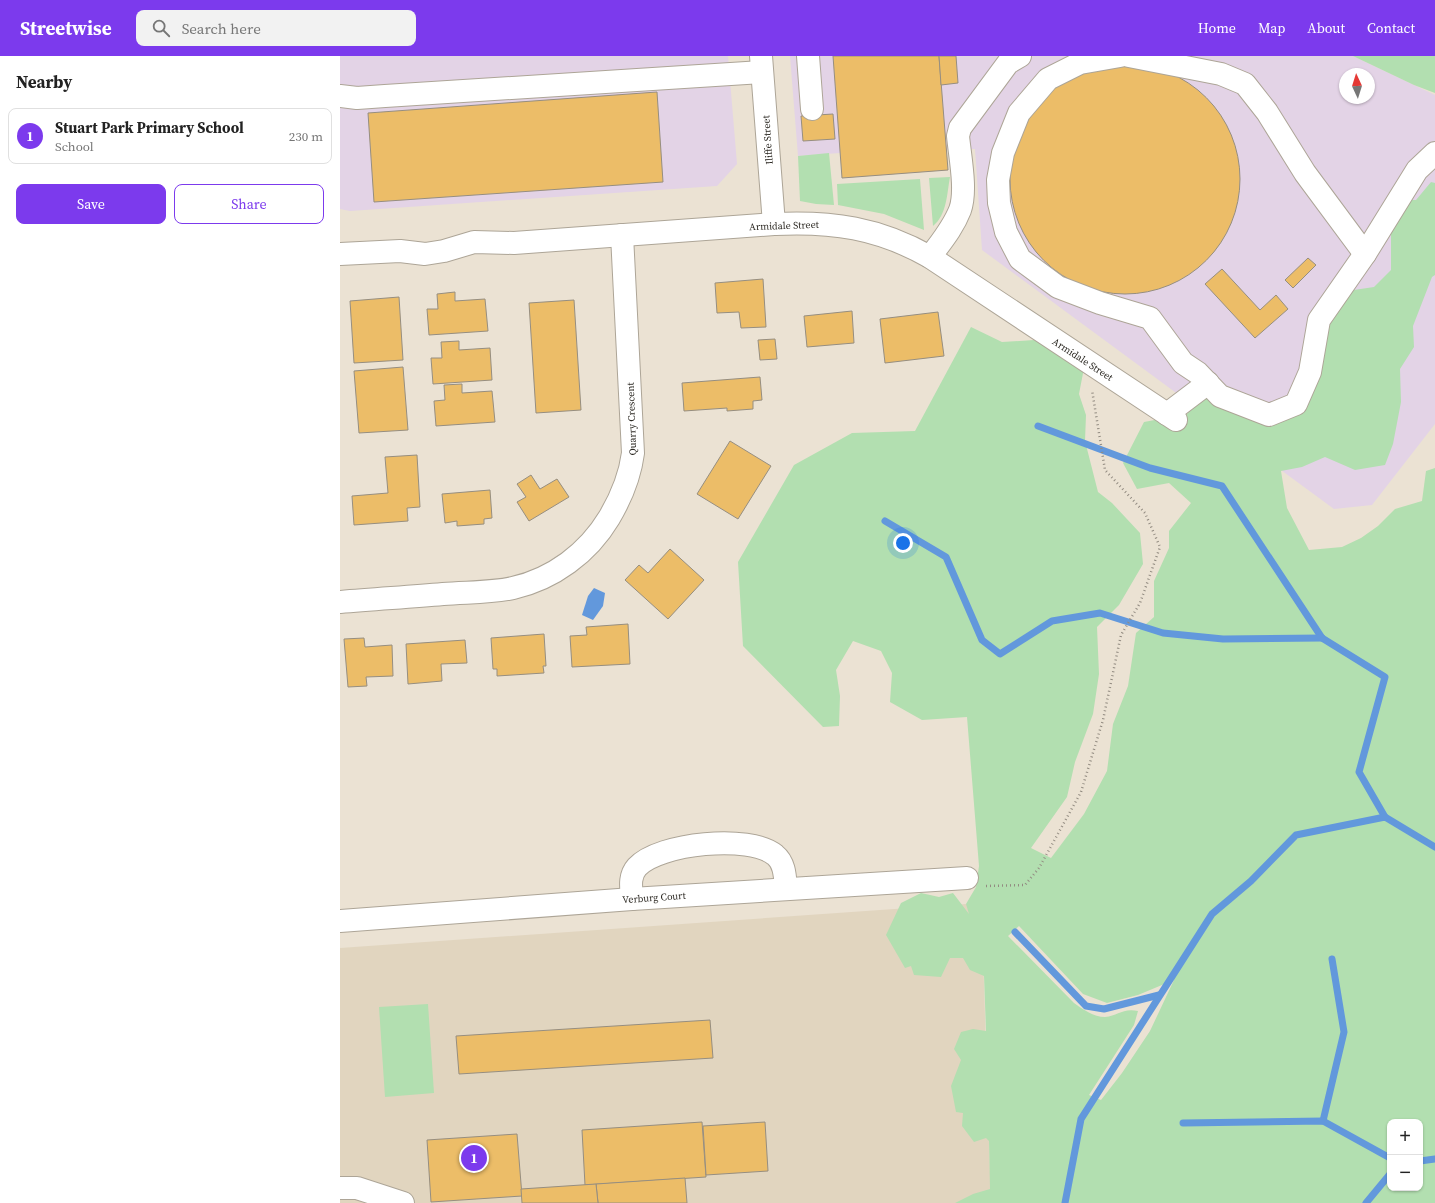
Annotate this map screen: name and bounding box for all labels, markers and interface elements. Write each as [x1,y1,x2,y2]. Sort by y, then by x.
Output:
search box [136,10,416,46]
text: Streetwise [20,15,112,41]
icon: search [150,17,172,39]
text: Search here [182,18,261,39]
text: Home [1198,18,1236,38]
text: Map [1258,18,1285,38]
text: About [1307,18,1345,38]
text: Contact [1367,18,1415,38]
north arrow [1339,68,1375,104]
text: Nearby [16,70,72,94]
street label: Iliffe Street [759,114,776,165]
text: Stuart Park Primary School [55,117,244,138]
text: 1 [26,128,34,145]
text: 230 m [289,128,323,145]
text: School [55,138,94,155]
button: Save [16,184,166,224]
button: Share [174,184,324,224]
street label: Armidale Street [749,218,820,233]
street label: Armidale Street [1050,335,1116,384]
street label: Quarry Crescent [624,381,639,456]
your location [893,533,913,553]
street label: Verburg Court [622,889,687,906]
map controls [1387,1119,1423,1191]
button: + [1387,1119,1423,1155]
pin: 1 [461,1143,487,1173]
button: − [1387,1155,1423,1191]

